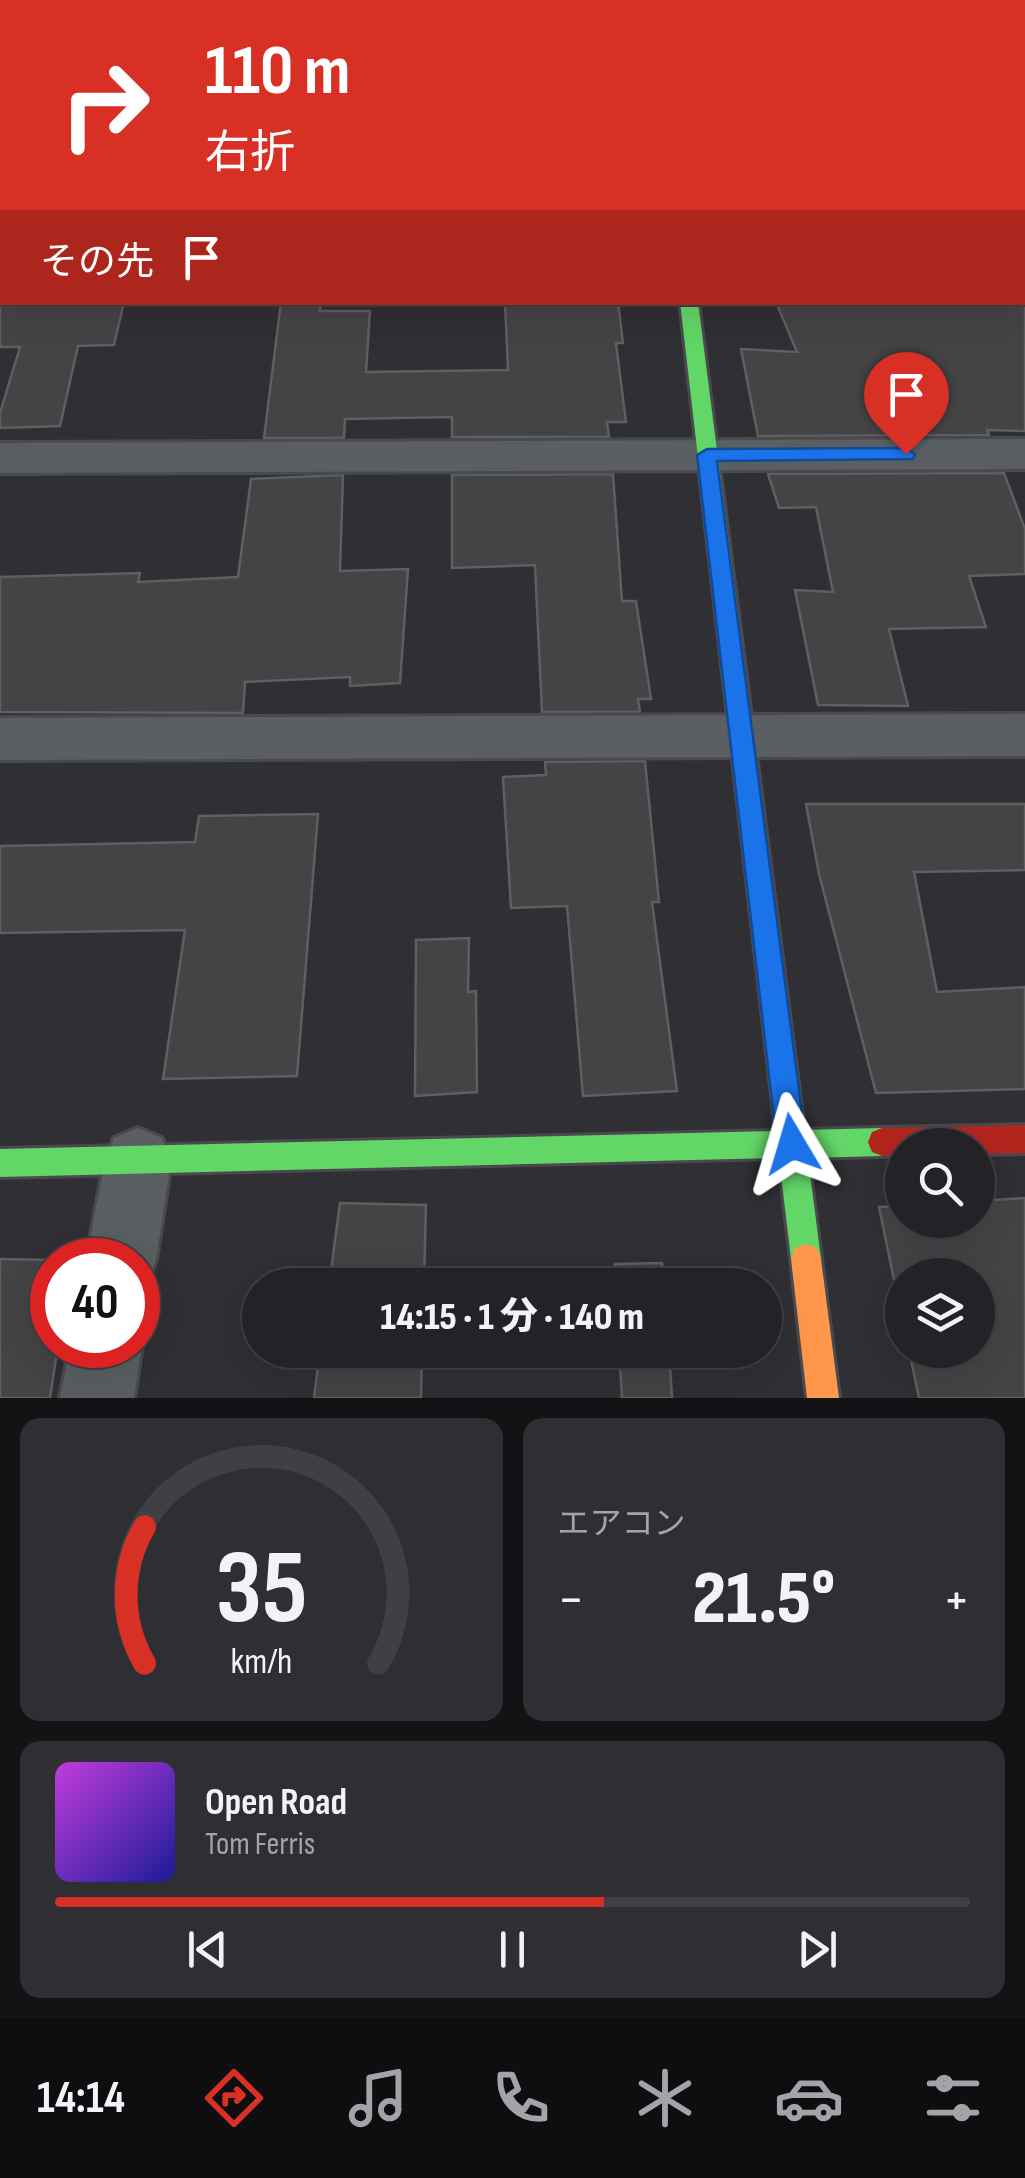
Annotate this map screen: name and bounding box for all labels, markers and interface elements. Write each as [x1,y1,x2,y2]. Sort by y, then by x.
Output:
text: 110 m [205,30,351,114]
icon: right [40,40,170,170]
text: 右折 [205,126,295,181]
icon: arrive [174,230,229,285]
text: その先 [40,240,154,285]
pin [864,352,949,455]
icon: arrive [879,367,934,422]
position arrow [740,1092,844,1196]
map controls [885,1128,995,1368]
button: search [885,1128,995,1238]
speed limit sign: 40 [30,1238,160,1368]
button: layers [885,1258,995,1368]
text: 14:15 · 1 分 · 140 m [380,1295,644,1340]
text: エアコン [558,1505,686,1544]
text: 35 [215,1527,307,1652]
text: 21.5° [692,1554,835,1645]
text: − [558,1567,584,1634]
text: + [943,1567,970,1634]
text: km/h [230,1641,292,1684]
text: Open Road [205,1780,347,1825]
text: Tom Ferris [205,1825,315,1864]
icon: previous [180,1922,235,1977]
icon: pause [485,1922,540,1977]
icon: next [790,1922,845,1977]
icon: directions [199,2063,269,2133]
icon: music [343,2063,413,2133]
icon: phone [486,2063,556,2133]
icon: climate [630,2063,700,2133]
icon: car [774,2063,844,2133]
icon: filters [918,2063,988,2133]
text: 14:14 [37,2071,125,2126]

